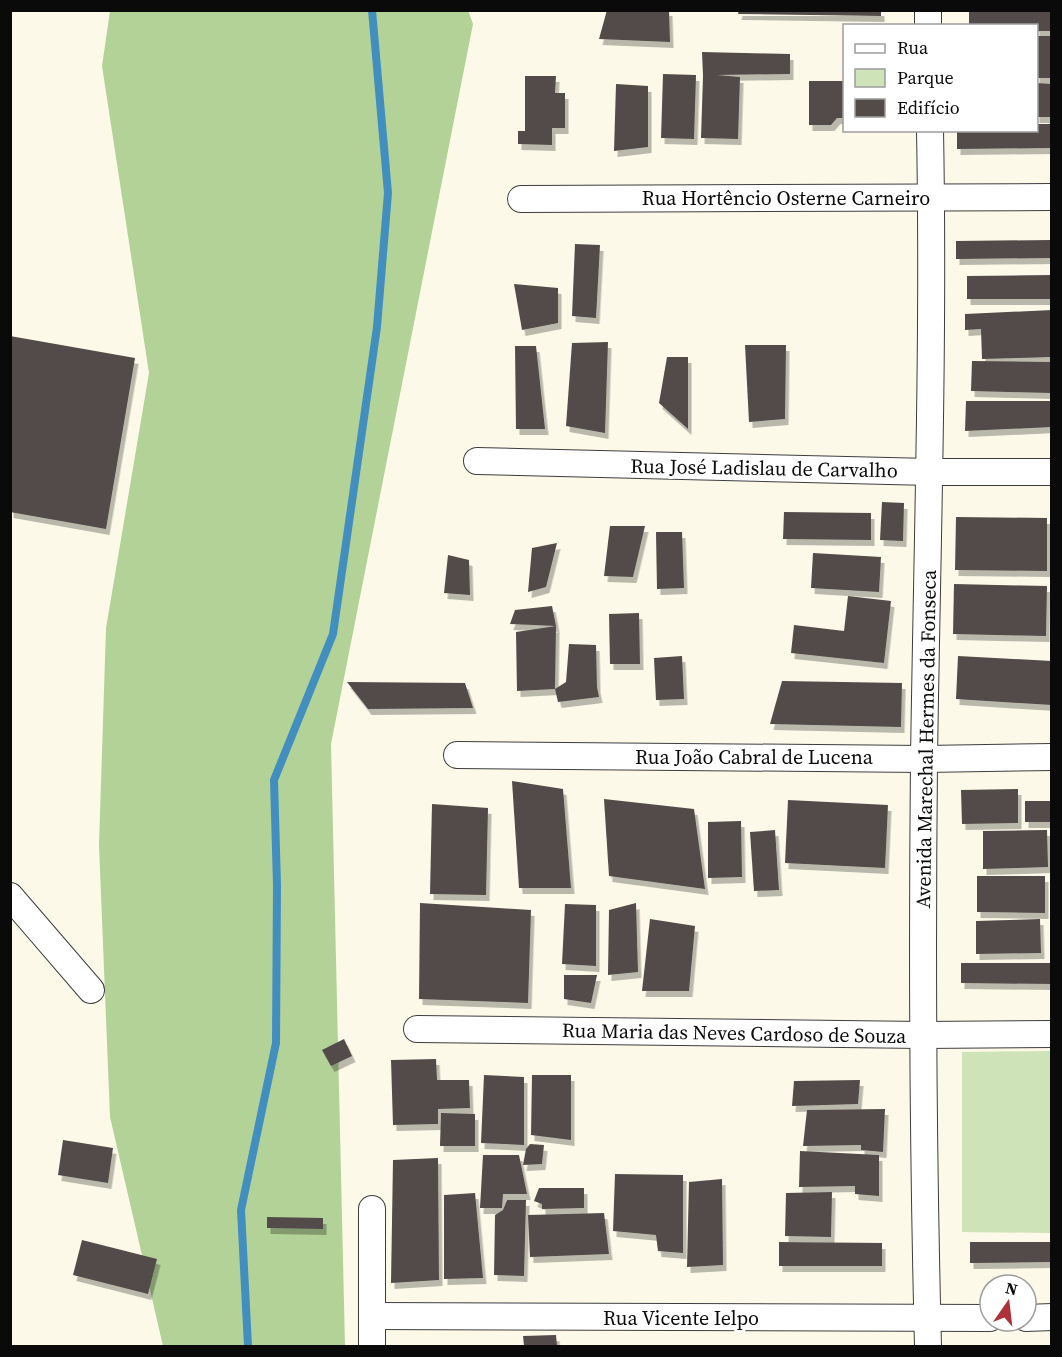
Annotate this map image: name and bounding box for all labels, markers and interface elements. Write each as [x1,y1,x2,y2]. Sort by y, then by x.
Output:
legend [843,24,1038,132]
text: Rua [897,35,929,60]
text: Parque [897,65,954,90]
text: Edifício [897,95,960,120]
street label: Rua Hortêncio Osterne Carneiro [642,184,930,212]
street label: Rua José Ladislau de Carvalho [630,452,898,484]
street label: Avenida Marechal Hermes da Fonseca [909,569,943,909]
street label: Rua João Cabral de Lucena [635,743,874,771]
street label: Rua Maria das Neves Cardoso de Souza [562,1016,907,1050]
north arrow [978,1273,1038,1333]
text: N [1003,1276,1020,1301]
street label: Rua Vicente Ielpo [603,1304,759,1332]

